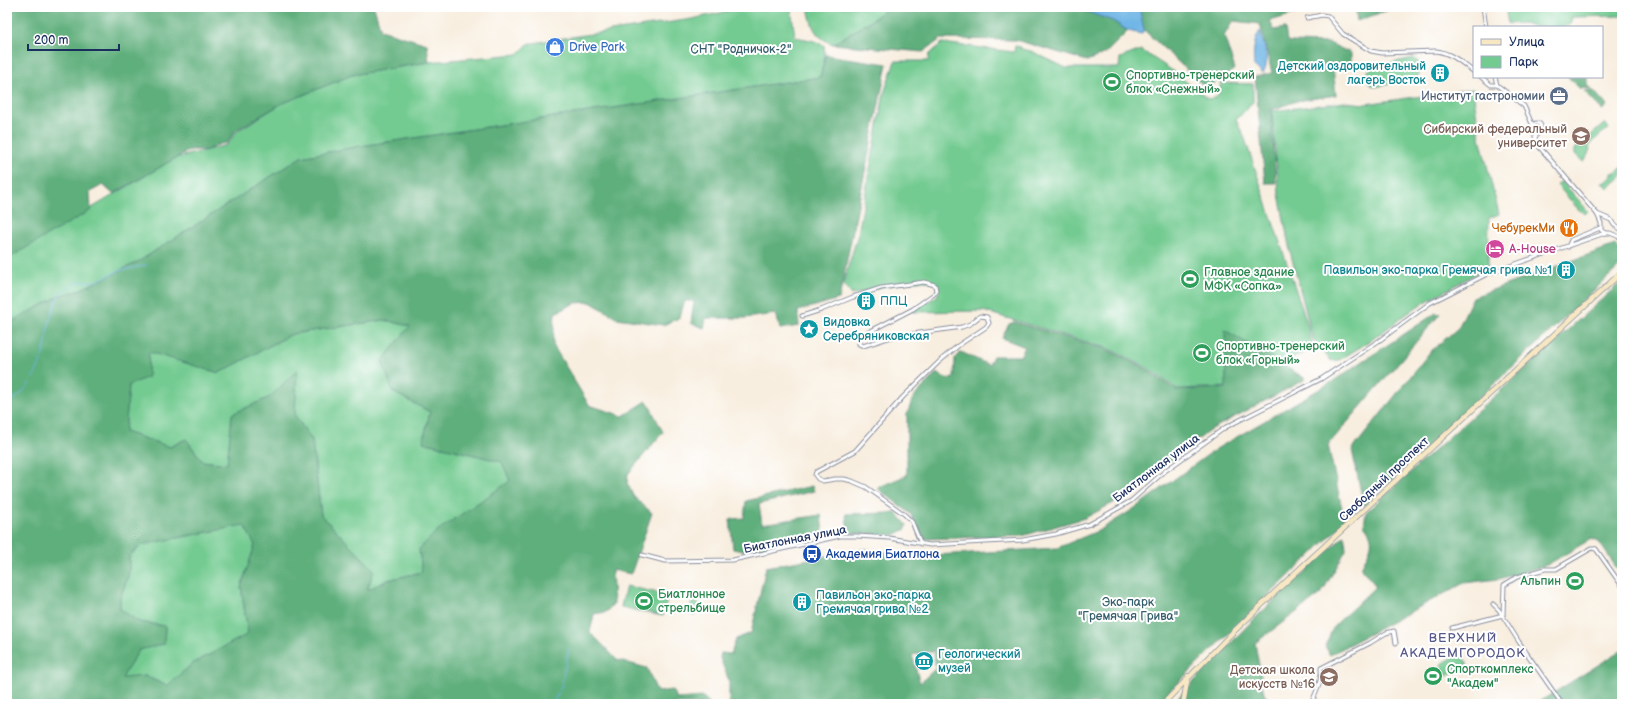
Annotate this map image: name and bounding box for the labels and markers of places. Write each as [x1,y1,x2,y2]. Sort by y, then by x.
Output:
shop icon: Drive Park [544,36,566,58]
place label: Drive Park [569,40,625,55]
place label: Детский оздоровительный лагерь Восток [1278,59,1427,88]
building icon: Детский оздоровительный лагерь Восток [1429,62,1451,84]
place label: Спортивно-тренерский блок «Снежный» [1126,68,1255,97]
sports icon: Спортивно-тренерский блок «Снежный» [1101,71,1123,93]
office icon: Институт гастрономии [1548,85,1570,107]
place label: Институт гастрономии [1421,89,1545,104]
place label: Сибирский федеральный университет [1423,122,1567,151]
school or university icon: Сибирский федеральный университет [1570,125,1592,147]
restaurant icon: ЧебурекМи [1558,217,1580,239]
place label: ЧебурекМи [1492,221,1555,236]
hotel icon: A-House [1484,238,1506,260]
place label: A-House [1509,242,1556,257]
building icon: Павильон эко-парка Гремячая грива №1 [1555,259,1577,281]
place label: Павильон эко-парка Гремячая грива №1 [1323,263,1552,278]
place label: Главное здание МФК «Сопка» [1204,265,1294,294]
sports icon: Главное здание МФК «Сопка» [1179,268,1201,290]
building icon: ППЦ [855,290,877,312]
place label: ППЦ [880,294,908,309]
place label: Видовка Серебряниковская [823,315,930,344]
place icon: Видовка Серебряниковская [798,318,820,340]
place label: Спортивно-тренерский блок «Горный» [1216,339,1345,368]
sports icon: Спортивно-тренерский блок «Горный» [1191,342,1213,364]
bus stop icon: Академия Биатлона [801,543,823,565]
place label: Академия Биатлона [825,547,940,562]
sports icon: Альпин [1564,570,1586,592]
place label: Альпин [1520,574,1561,589]
place label: Биатлонное стрельбище [658,587,726,616]
place label: Павильон эко-парка Гремячая грива №2 [816,588,931,617]
sports icon: Биатлонное стрельбище [633,590,655,612]
building icon: Павильон эко-парка Гремячая грива №2 [791,591,813,613]
place label: Геологический музей [938,647,1021,676]
museum icon: Геологический музей [913,650,935,672]
place label: Спорткомплекс "Академ" [1447,662,1533,691]
place label: Детская школа искусств №16 [1230,663,1315,692]
sports icon: Спорткомплекс "Академ" [1422,665,1444,687]
school or university icon: Детская школа искусств №16 [1318,666,1340,688]

